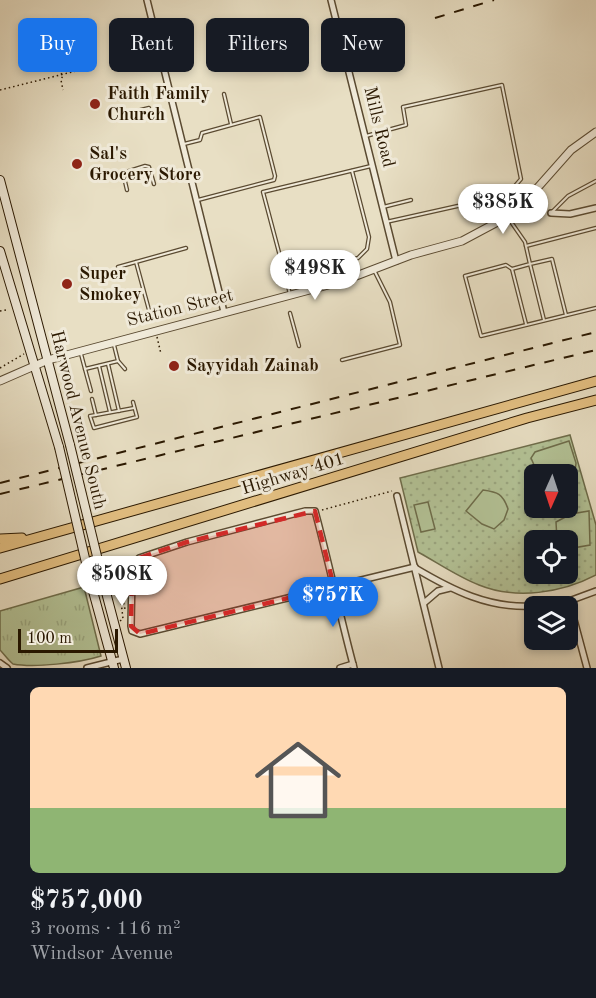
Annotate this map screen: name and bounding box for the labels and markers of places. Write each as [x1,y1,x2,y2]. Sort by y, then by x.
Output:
place label: Faith Family Church [107,85,210,124]
marker: Faith Family Church [88,97,102,111]
place label: Sal's Grocery Store [89,145,201,184]
marker: Sal's Grocery Store [70,157,84,171]
pin: $385K [461,184,545,235]
pin: $498K [273,250,357,301]
place label: Super Smokey [79,265,142,304]
marker: Super Smokey [60,277,74,291]
place label: Sayyidah Zainab [186,357,319,375]
marker: Sayyidah Zainab [167,359,181,373]
pin: $508K [80,556,164,607]
pin: $757K [291,577,375,628]

